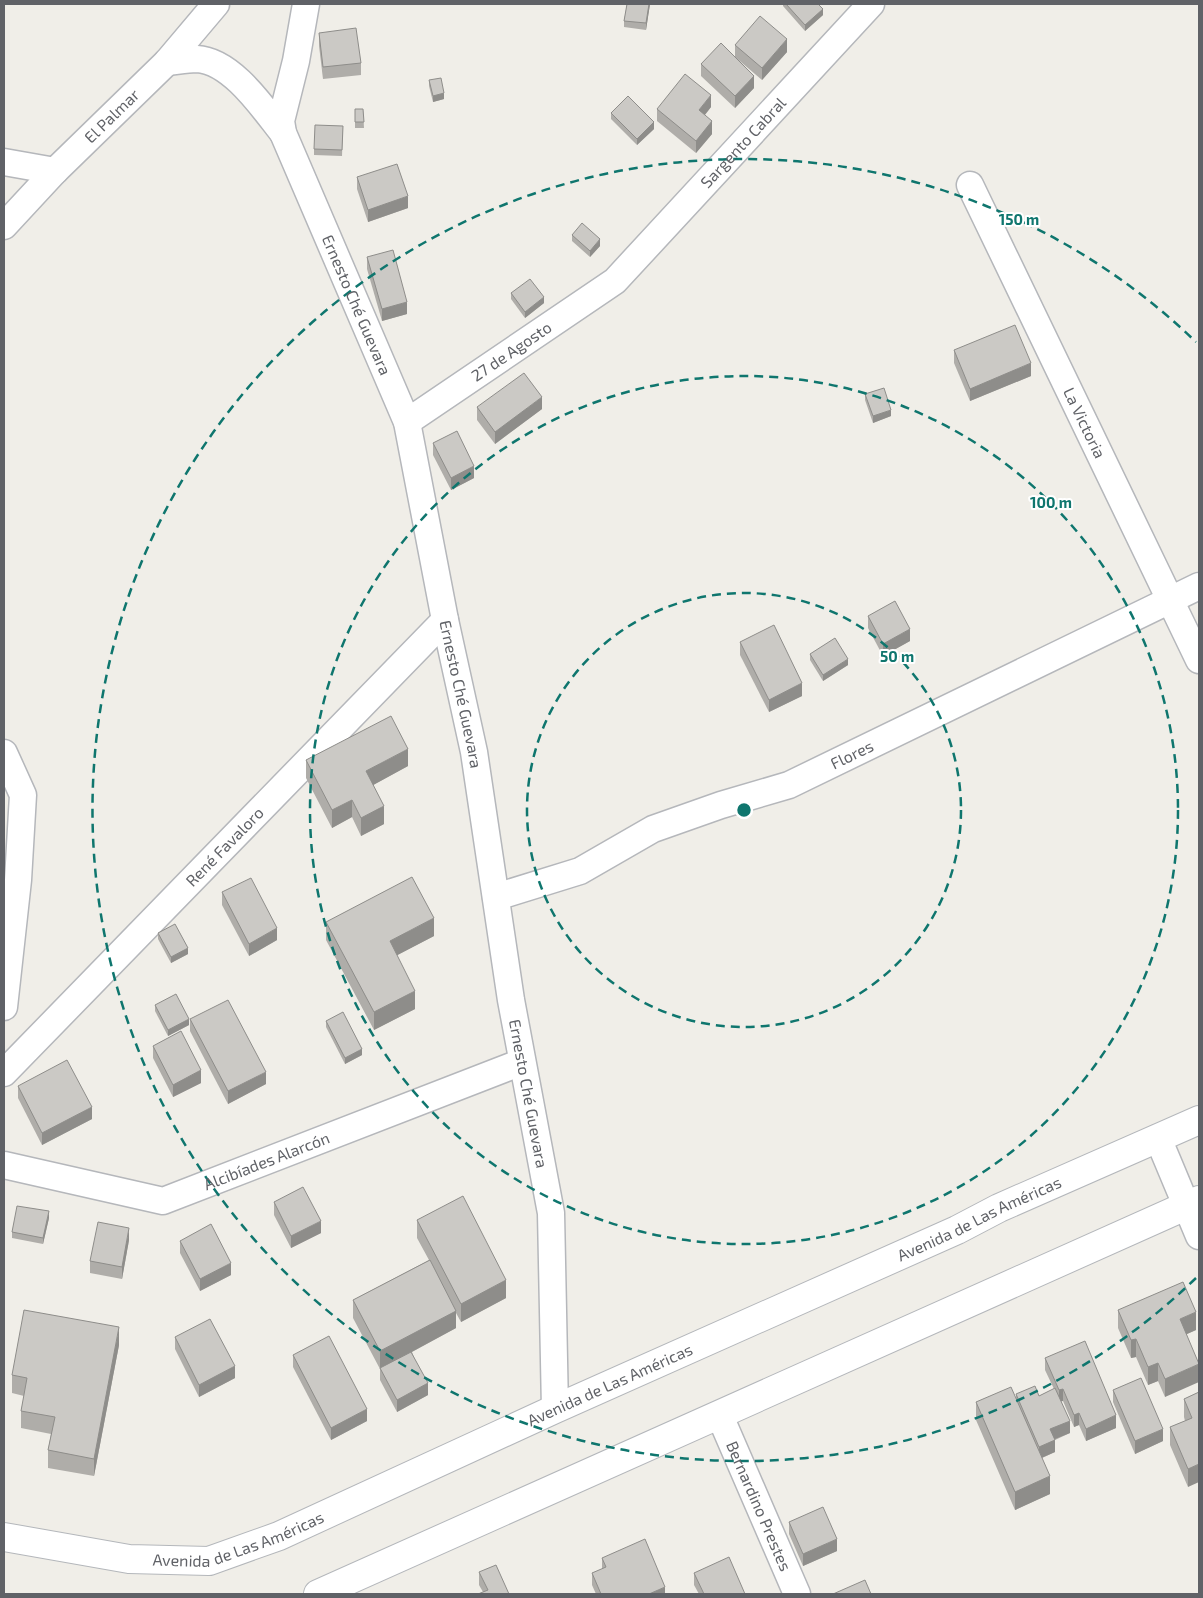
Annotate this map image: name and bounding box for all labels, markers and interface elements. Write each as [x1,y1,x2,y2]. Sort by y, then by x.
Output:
street label: El Palmar [80,84,143,146]
street label: Sargento Cabral [696,93,789,191]
text: 150 m [999,210,1039,228]
street label: Ernesto Ché Guevara [319,232,396,378]
street label: 27 de Agosto [467,317,555,385]
street label: La Victoria [1060,384,1110,461]
text: 100 m [1030,493,1072,511]
street label: Ernesto Ché Guevara [436,618,486,770]
text: 50 m [880,647,914,665]
street label: Flores [827,736,876,773]
centre of rings [735,801,753,819]
street label: René Favaloro [181,803,267,890]
street label: Ernesto Ché Guevara [506,1017,552,1169]
street label: Alcibíades Alarcón [201,1128,332,1193]
street label: Avenida de Las Américas [894,1172,1064,1264]
street label: Avenida de Las Américas [524,1339,695,1430]
street label: Bernardino Prestes [723,1438,796,1574]
street label: Avenida de Las Américas [152,1507,327,1570]

